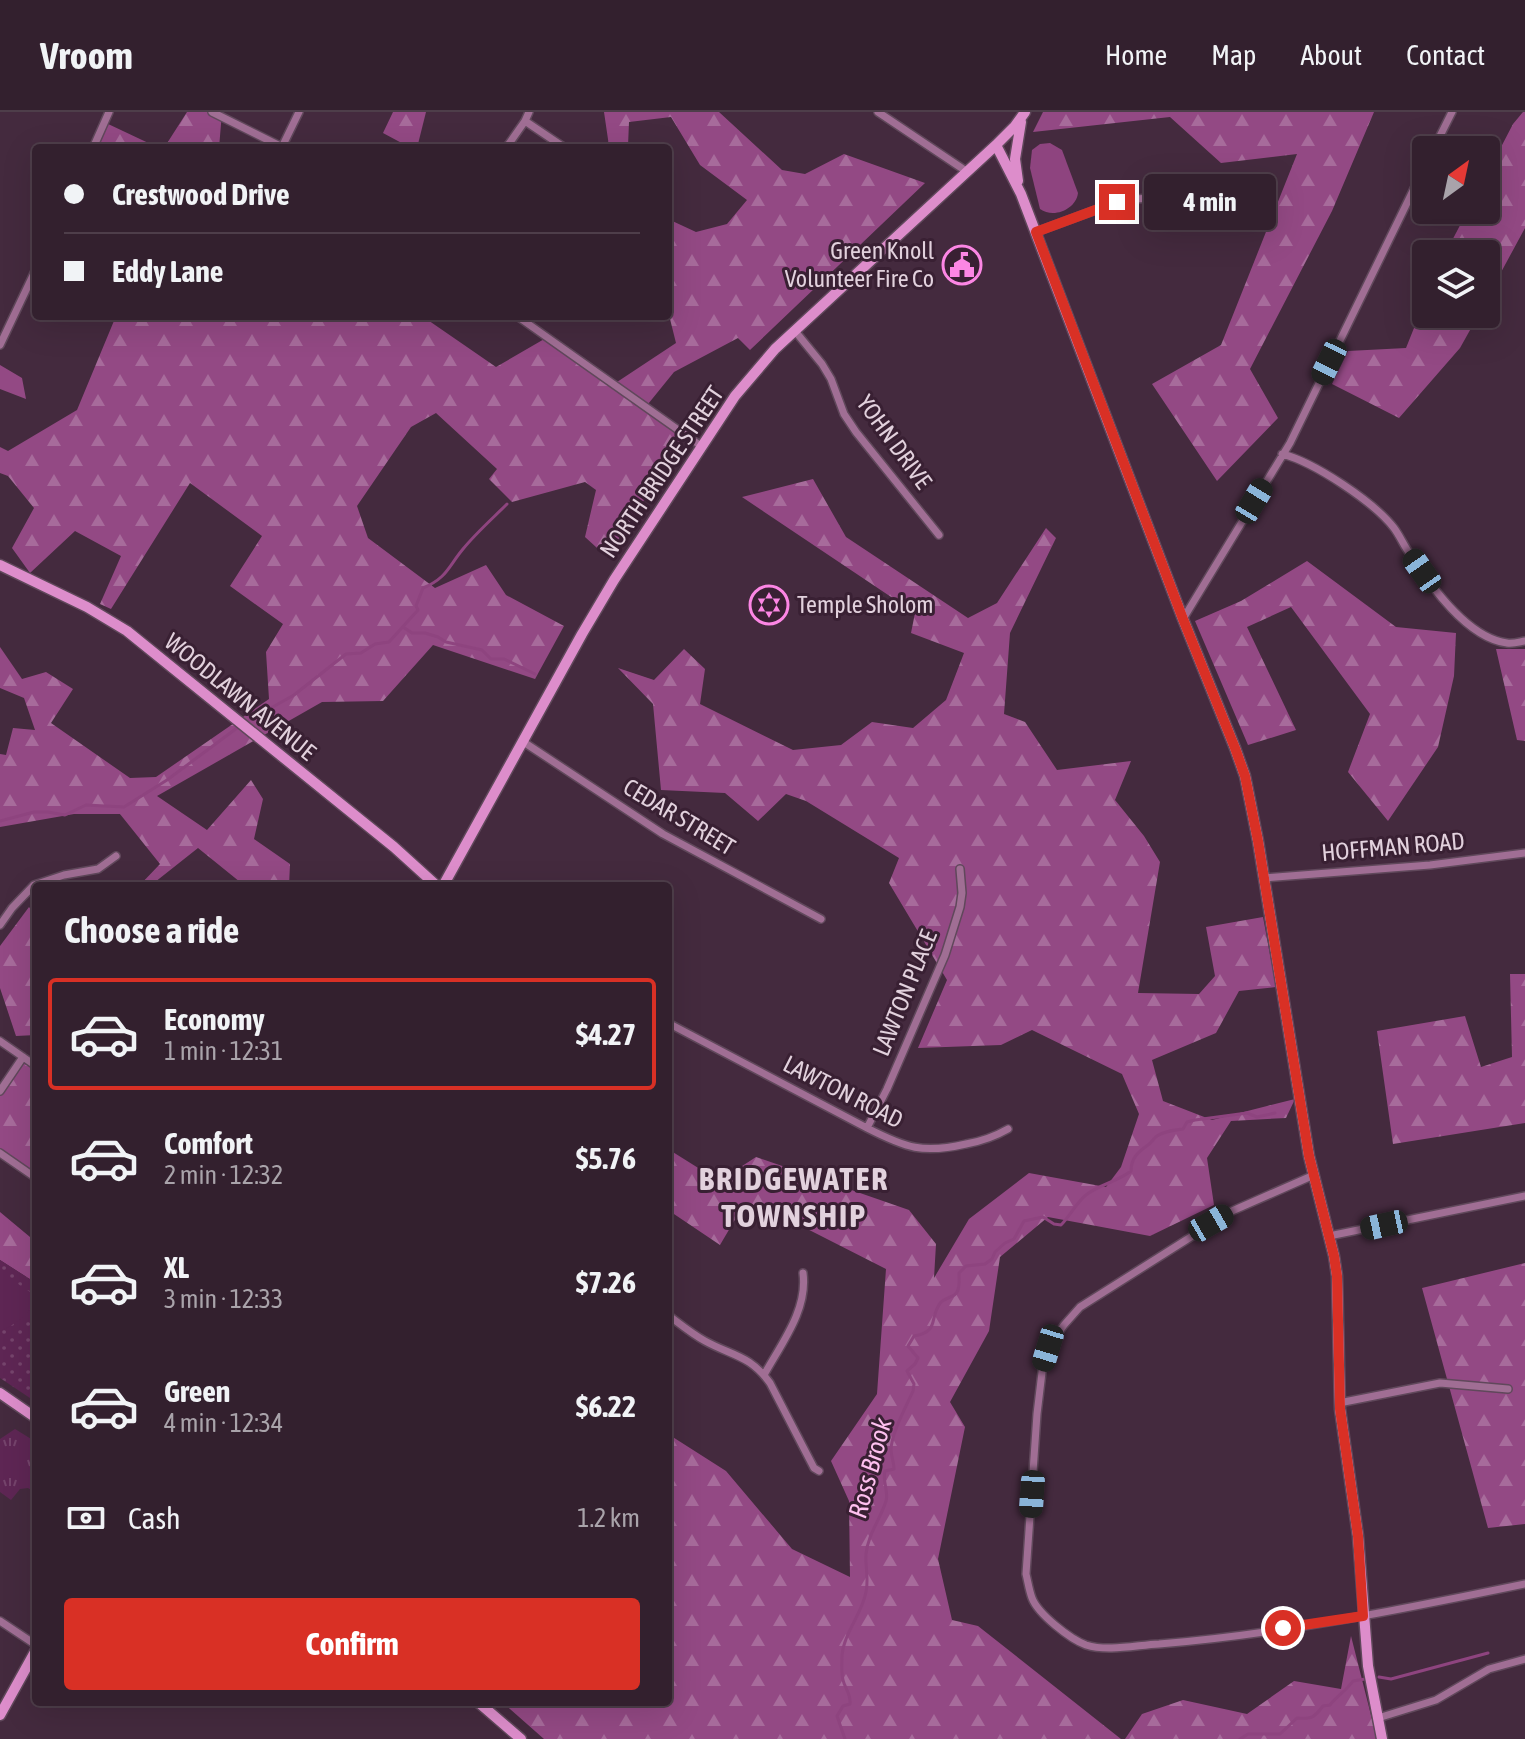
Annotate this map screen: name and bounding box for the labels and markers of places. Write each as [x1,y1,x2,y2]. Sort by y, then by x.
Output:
place label: Green Knoll Volunteer Fire Co [785,237,935,292]
public building icon: Green Knoll Volunteer Fire Co [941,244,983,286]
synagogue icon: Temple Sholom [748,584,790,626]
place label: Temple Sholom [797,591,934,618]

